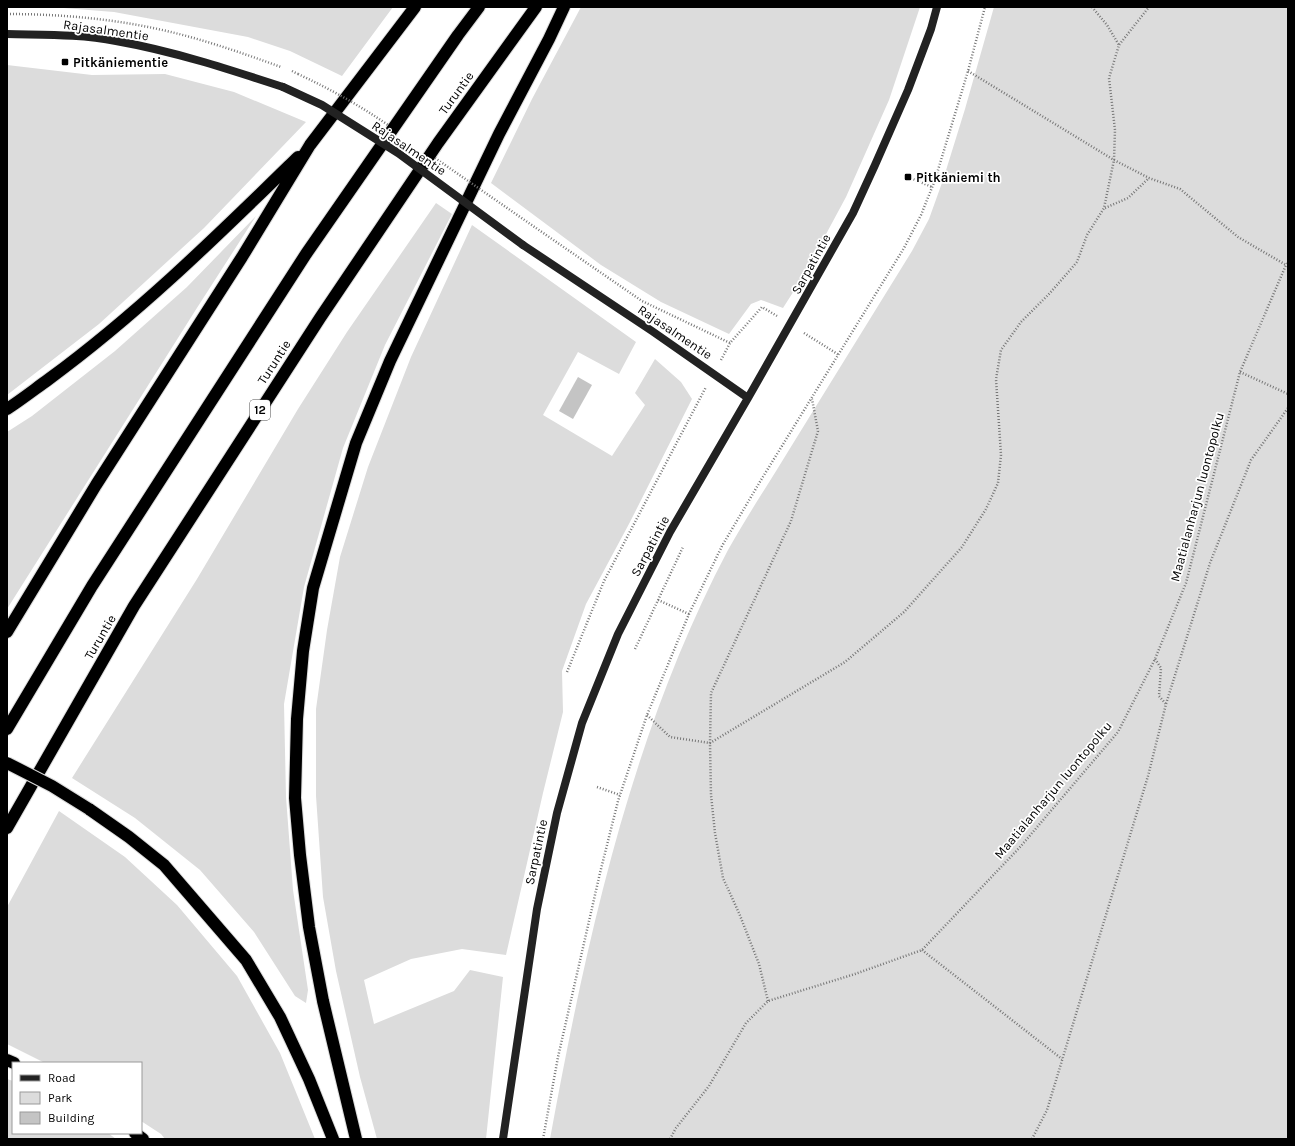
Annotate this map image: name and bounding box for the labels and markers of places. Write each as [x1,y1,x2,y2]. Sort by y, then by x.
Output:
place label: Pitkäniementie [73,55,168,70]
marker: Pitkäniementie [60,57,70,67]
place label: Pitkäniemi th [916,170,1001,185]
marker: Pitkäniemi th [903,172,913,182]

